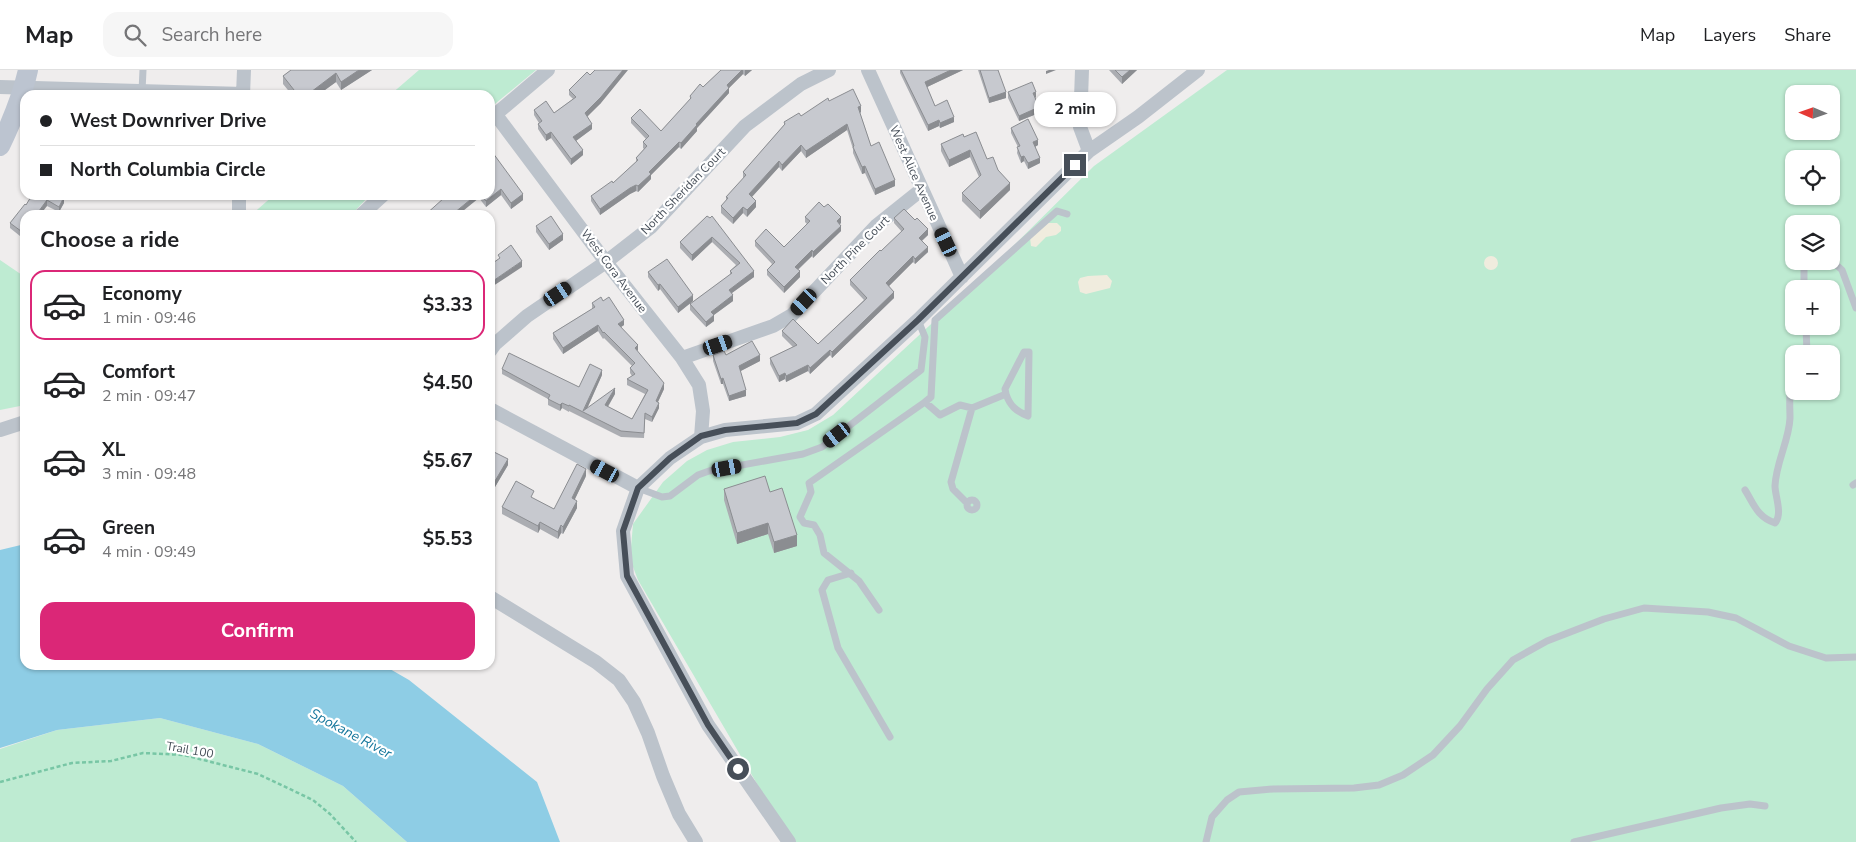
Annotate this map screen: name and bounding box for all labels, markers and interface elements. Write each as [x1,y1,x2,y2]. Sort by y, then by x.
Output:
search box [103,12,453,57]
text: Map [25,19,73,51]
icon: search [121,21,149,49]
text: Search here [161,22,262,48]
text: Map [1640,23,1675,47]
text: Layers [1703,23,1756,47]
text: Share [1784,23,1831,47]
north arrow [1785,85,1840,140]
map controls [1785,85,1840,400]
callout: 2 min [1034,92,1116,128]
text: 2 min [1054,98,1096,120]
text: West Downriver Drive [70,108,266,134]
street label: West Alice Avenue [886,123,942,223]
street label: North Sheridan Court [637,143,729,238]
button: locate [1785,150,1840,205]
route end [1064,154,1086,176]
text: North Columbia Circle [70,157,266,183]
street label: North Pine Court [817,212,893,288]
button: layers [1785,215,1840,270]
text: Choose a ride [40,225,179,255]
car [932,225,959,259]
street label: West Cora Avenue [577,226,651,316]
car [541,279,574,309]
button: + [1785,280,1840,335]
text: Economy [102,281,182,307]
icon: car [42,283,87,328]
car [788,286,819,318]
text: $3.33 [423,292,473,318]
text: 1 min · 09:46 [102,307,196,329]
car [701,333,734,357]
button: − [1785,345,1840,400]
text: Comfort [102,359,175,385]
icon: car [42,361,87,406]
text: $4.50 [423,370,473,396]
text: 2 min · 09:47 [102,385,196,407]
car [820,420,853,450]
text: XL [102,437,125,463]
icon: car [42,439,87,484]
text: $5.67 [423,448,473,474]
car [588,457,621,485]
car [710,458,743,478]
text: 3 min · 09:48 [102,463,196,485]
text: Green [102,515,155,541]
icon: car [42,517,87,562]
text: $5.53 [423,526,473,552]
text: 4 min · 09:49 [102,541,196,563]
button: Confirm [40,602,475,660]
water label: Spokane River [307,704,396,763]
street label: Trail 100 [165,738,215,762]
route start [727,758,749,780]

